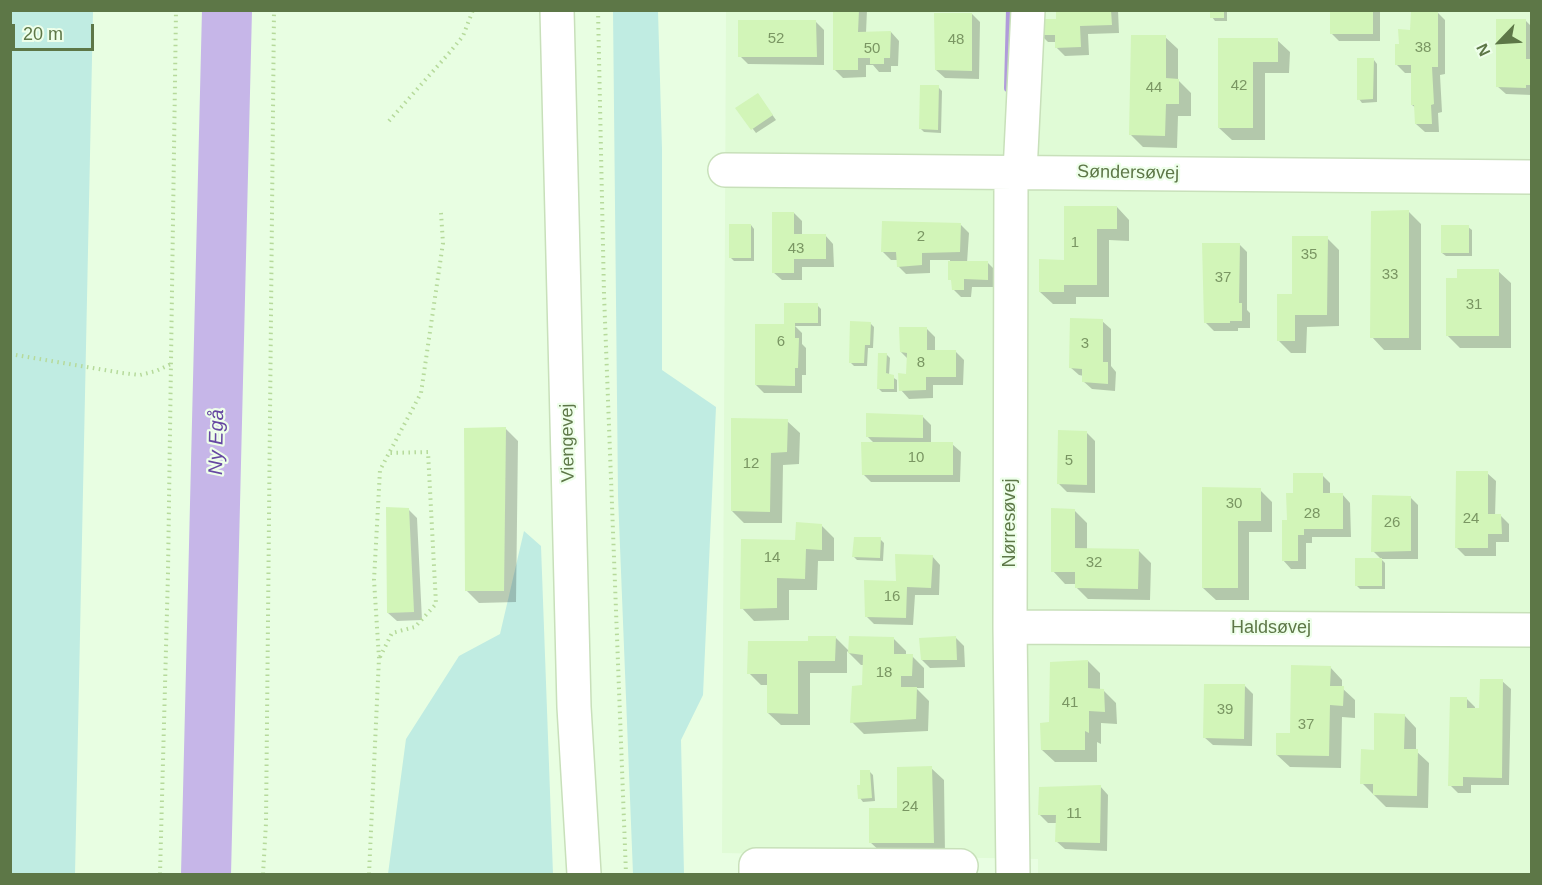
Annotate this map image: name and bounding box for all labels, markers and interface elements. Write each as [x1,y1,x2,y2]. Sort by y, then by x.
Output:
scale bar [15,12,98,50]
north arrow [1470,12,1530,72]
text: 20 m [23,24,63,44]
house number: 52 [768,30,784,48]
house number: 48 [948,31,964,49]
house number: 38 [1415,39,1431,57]
house number: 50 [864,40,880,58]
text: N [1473,41,1493,59]
house number: 42 [1231,77,1247,95]
house number: 44 [1146,79,1162,97]
street label: Søndersøvej [1077,161,1179,185]
house number: 2 [917,228,925,246]
house number: 1 [1071,234,1079,252]
house number: 43 [788,240,804,258]
house number: 35 [1301,246,1317,264]
house number: 33 [1382,266,1398,284]
house number: 37 [1215,269,1231,287]
house number: 31 [1466,296,1482,314]
house number: 6 [777,333,785,351]
house number: 3 [1081,335,1089,353]
house number: 8 [917,354,925,372]
street label: Viengevej [557,403,579,483]
water label: Ny Egå [204,409,230,475]
house number: 10 [908,449,924,467]
house number: 5 [1065,452,1073,470]
house number: 12 [743,455,759,473]
street label: Nørresøvej [999,479,1021,567]
house number: 30 [1226,495,1242,513]
house number: 28 [1304,505,1320,523]
house number: 24 [1463,510,1479,528]
house number: 26 [1384,514,1400,532]
house number: 14 [764,549,780,567]
house number: 32 [1086,554,1102,572]
house number: 16 [884,588,900,606]
street label: Haldsøvej [1231,617,1311,639]
house number: 18 [876,664,892,682]
house number: 41 [1062,694,1078,712]
house number: 39 [1217,701,1233,719]
house number: 37 [1298,716,1314,734]
house number: 24 [902,798,918,816]
house number: 11 [1066,805,1082,823]

